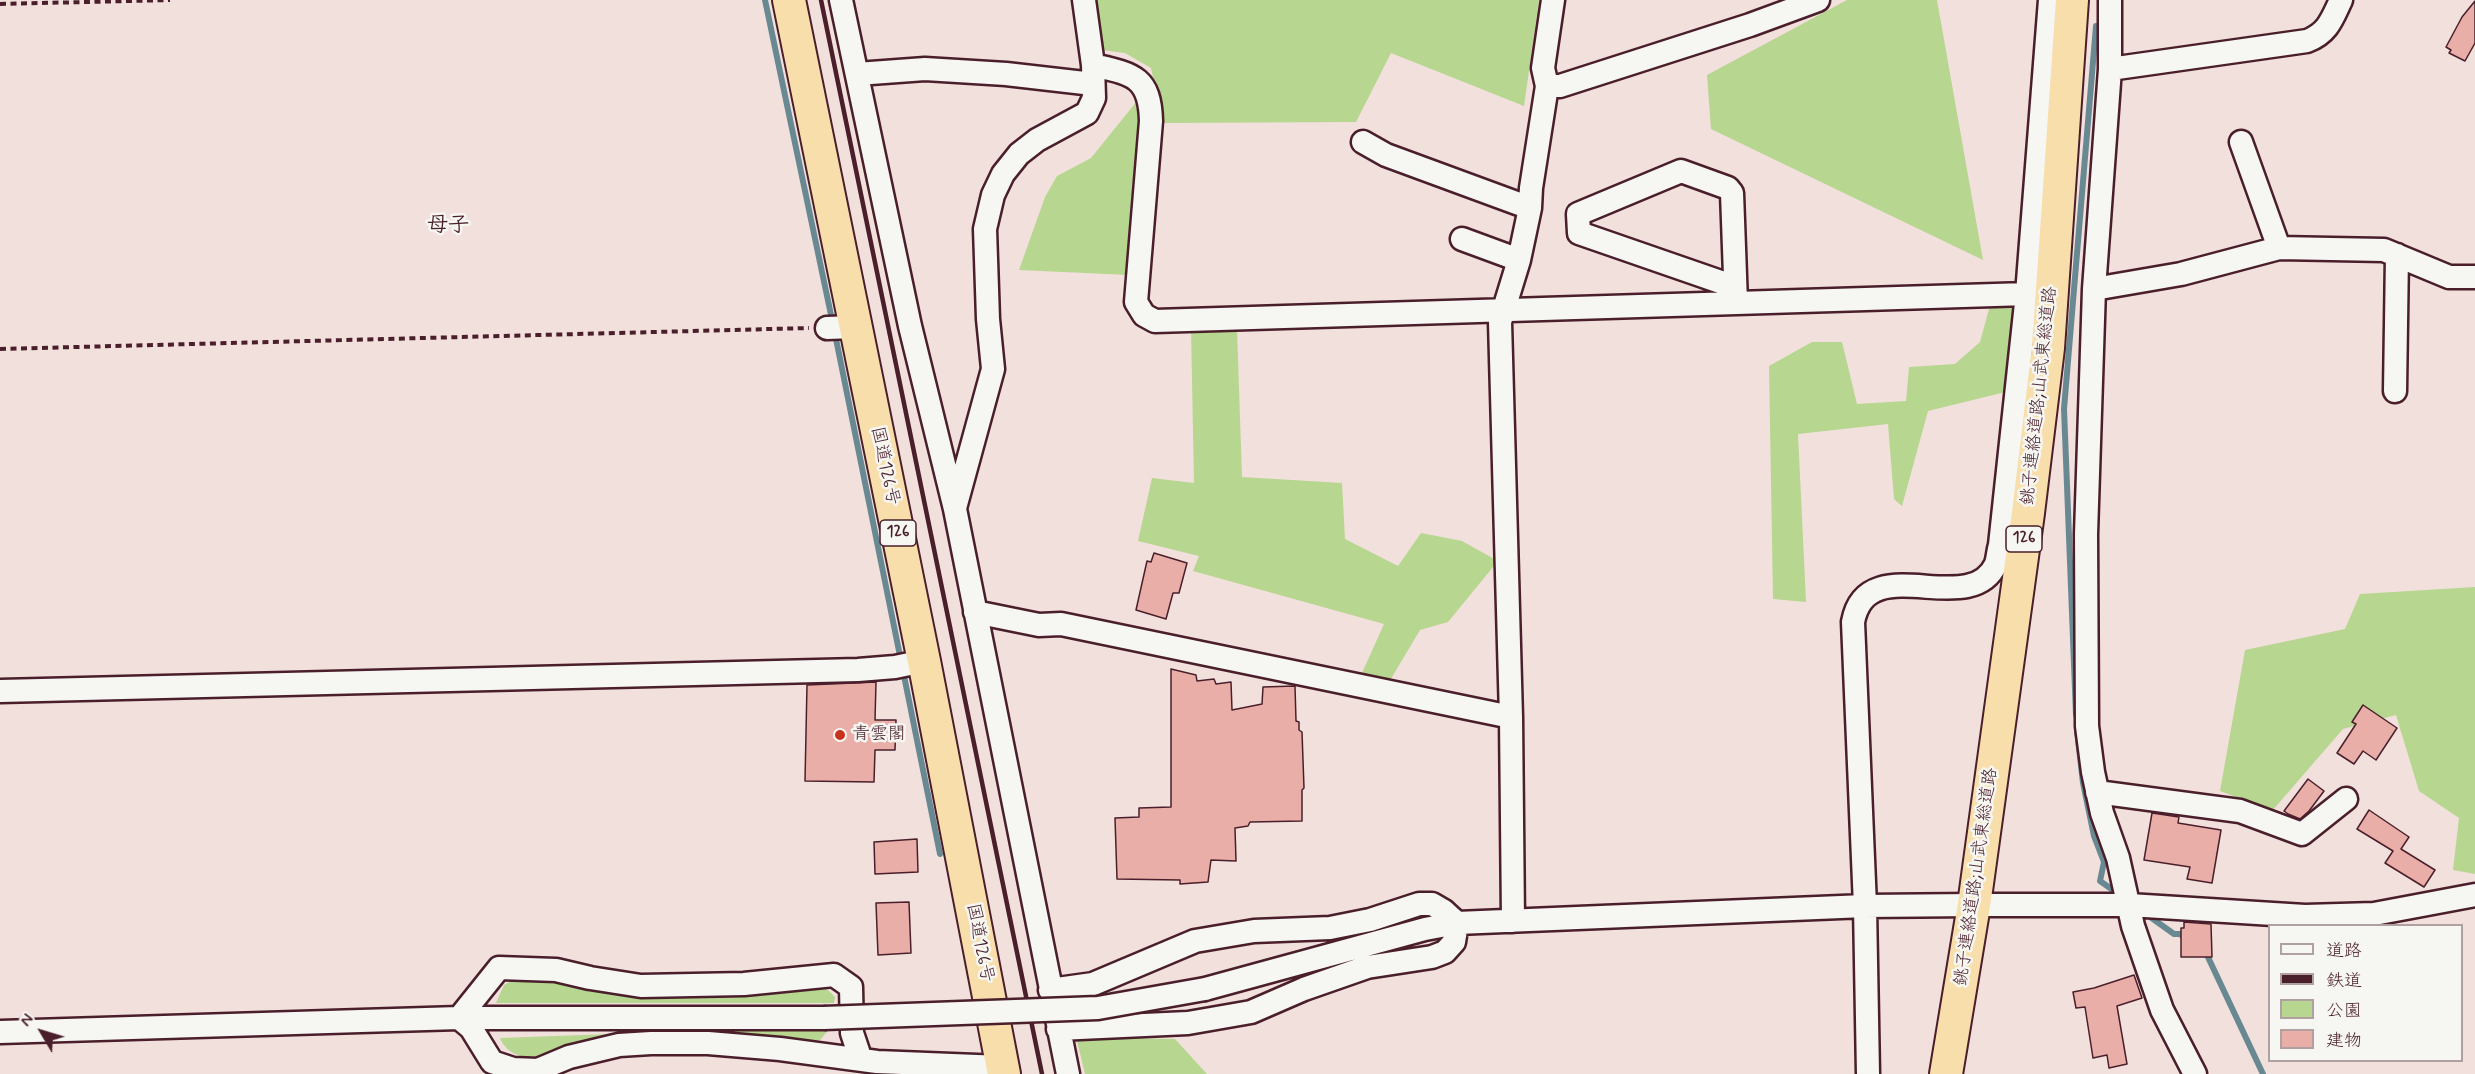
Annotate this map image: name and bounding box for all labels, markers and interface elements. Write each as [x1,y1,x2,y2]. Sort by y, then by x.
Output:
district label: 母子 [427,214,469,240]
street label: 銚子連絡道路;山武東総道路 [2018,285,2062,507]
street label: 国道126号 [865,425,903,507]
road number: 126 [880,520,916,546]
road number: 126 [2006,526,2042,552]
place label: 青雲閣 [852,724,906,746]
marker: 青雲閣 [833,728,847,742]
street label: 銚子連絡道路;山武東総道路 [1951,766,2003,988]
street label: 国道126号 [961,902,997,984]
legend [2268,924,2463,1062]
text: 道路 [2326,939,2362,963]
text: 鉄道 [2326,969,2362,993]
text: 公園 [2326,999,2362,1023]
north arrow [12,1002,72,1062]
text: N [16,1010,39,1031]
text: 建物 [2326,1029,2362,1053]

